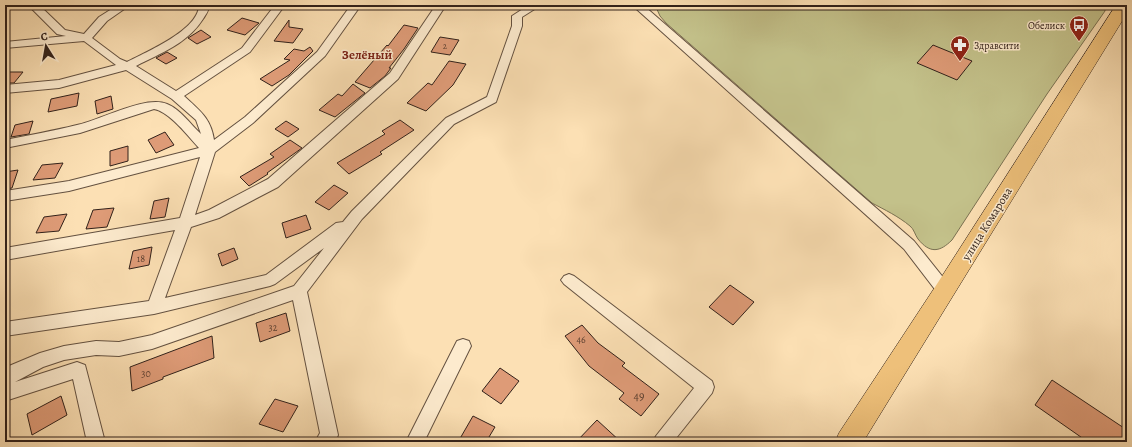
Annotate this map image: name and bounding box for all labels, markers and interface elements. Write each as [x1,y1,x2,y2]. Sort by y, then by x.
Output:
bus stop icon: Обелиск [1068,14,1090,42]
place label: Обелиск [1028,19,1065,32]
north arrow [26,26,66,66]
text: С [39,29,49,45]
pharmacy icon: Здравсити [949,34,971,62]
place label: Здравсити [974,39,1019,53]
house number: 2 [443,40,448,52]
district label: Зелёный [342,46,392,63]
street label: улица Комарова [958,184,1016,265]
house number: 18 [137,252,145,265]
house number: 32 [269,321,278,334]
house number: 46 [576,333,586,346]
house number: 30 [141,367,151,380]
house number: 49 [634,388,644,404]

